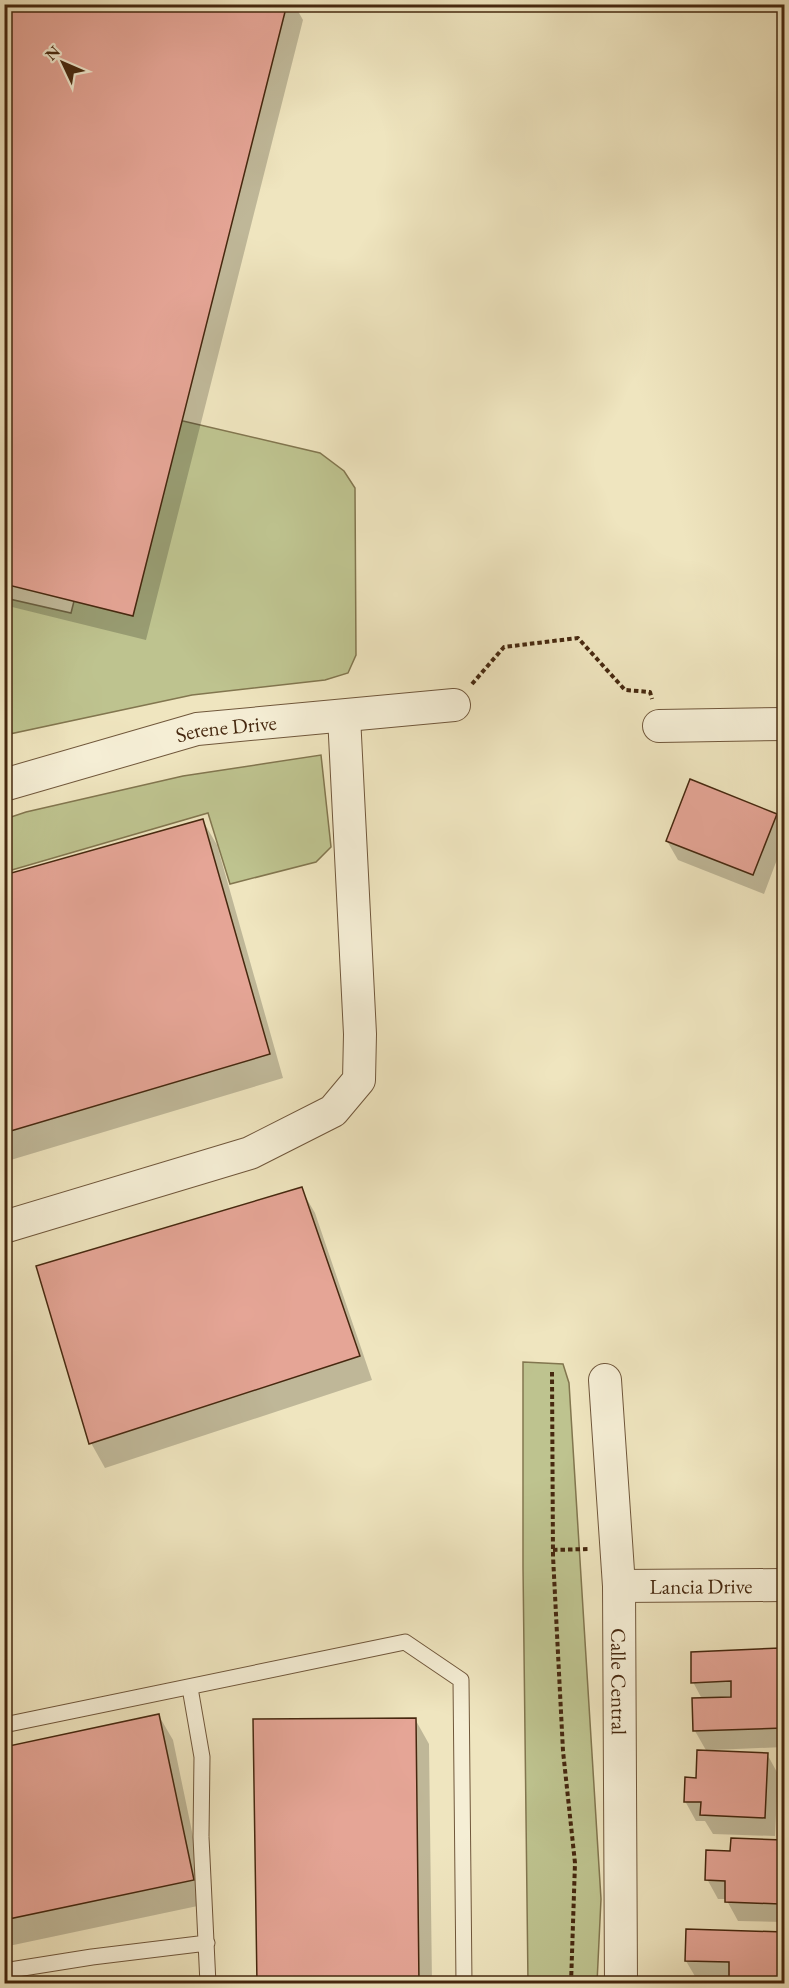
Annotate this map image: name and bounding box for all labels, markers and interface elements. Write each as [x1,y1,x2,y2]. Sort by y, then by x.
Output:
north arrow [33,33,93,93]
text: N [41,41,65,65]
street label: Serene Drive [172,708,278,748]
street label: Lancia Drive [649,1572,753,1599]
street label: Calle Central [606,1628,633,1735]

